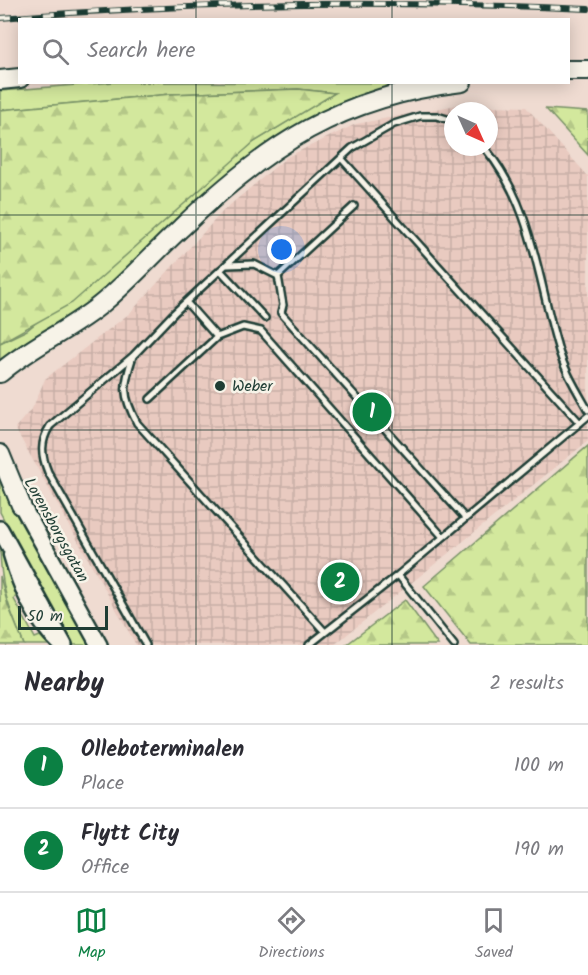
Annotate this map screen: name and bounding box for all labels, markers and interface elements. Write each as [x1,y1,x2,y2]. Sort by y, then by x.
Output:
search box [18,18,570,84]
text: Search here [87,34,195,69]
icon: search [39,35,72,68]
north arrow [444,102,498,156]
your location [267,235,296,264]
place label: Weber [232,374,274,399]
marker: Weber [213,379,227,393]
pin: 1 [352,390,392,434]
street label: Lorensborgsgatan [17,473,95,587]
pin: 2 [320,560,360,604]
scale bar [18,603,108,630]
text: 50 m [27,604,63,629]
text: Nearby [24,663,104,705]
text: 2 results [489,668,564,700]
text: Olleboterminalen [81,733,244,768]
text: 1 [40,750,47,782]
text: 100 m [514,750,564,782]
text: Place [81,768,124,800]
text: Flytt City [81,817,179,852]
text: 2 [38,834,49,866]
text: 190 m [514,834,564,866]
text: Office [81,852,129,884]
tab: Map [75,904,108,965]
tab: Directions [258,904,325,965]
tab: Saved [475,904,513,965]

